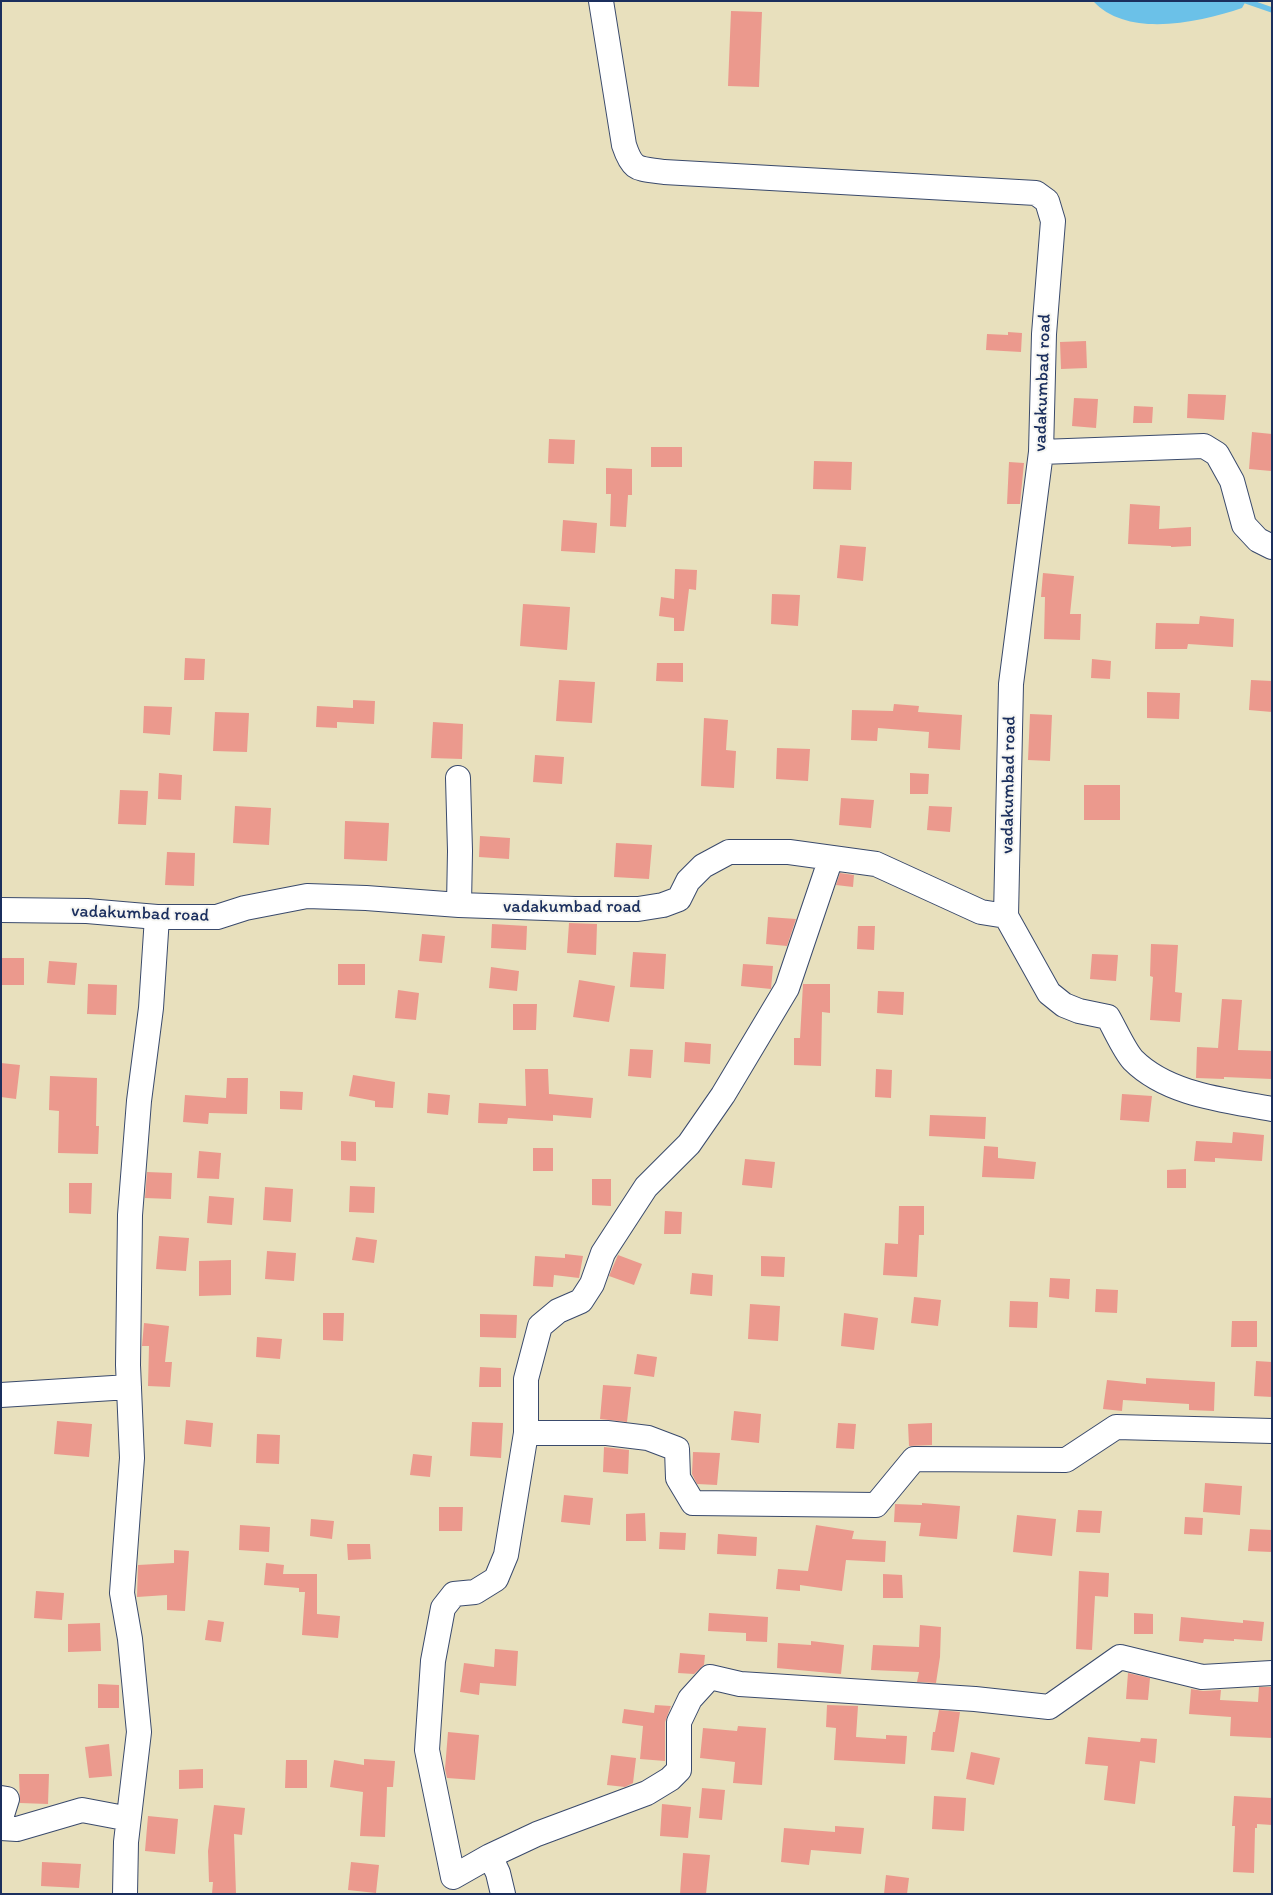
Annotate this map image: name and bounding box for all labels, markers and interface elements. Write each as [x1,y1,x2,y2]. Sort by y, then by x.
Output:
street label: vadakumbad road [1030,314,1056,452]
street label: vadakumbad road [997,716,1021,854]
street label: vadakumbad road [503,896,641,918]
street label: vadakumbad road [71,901,209,927]

